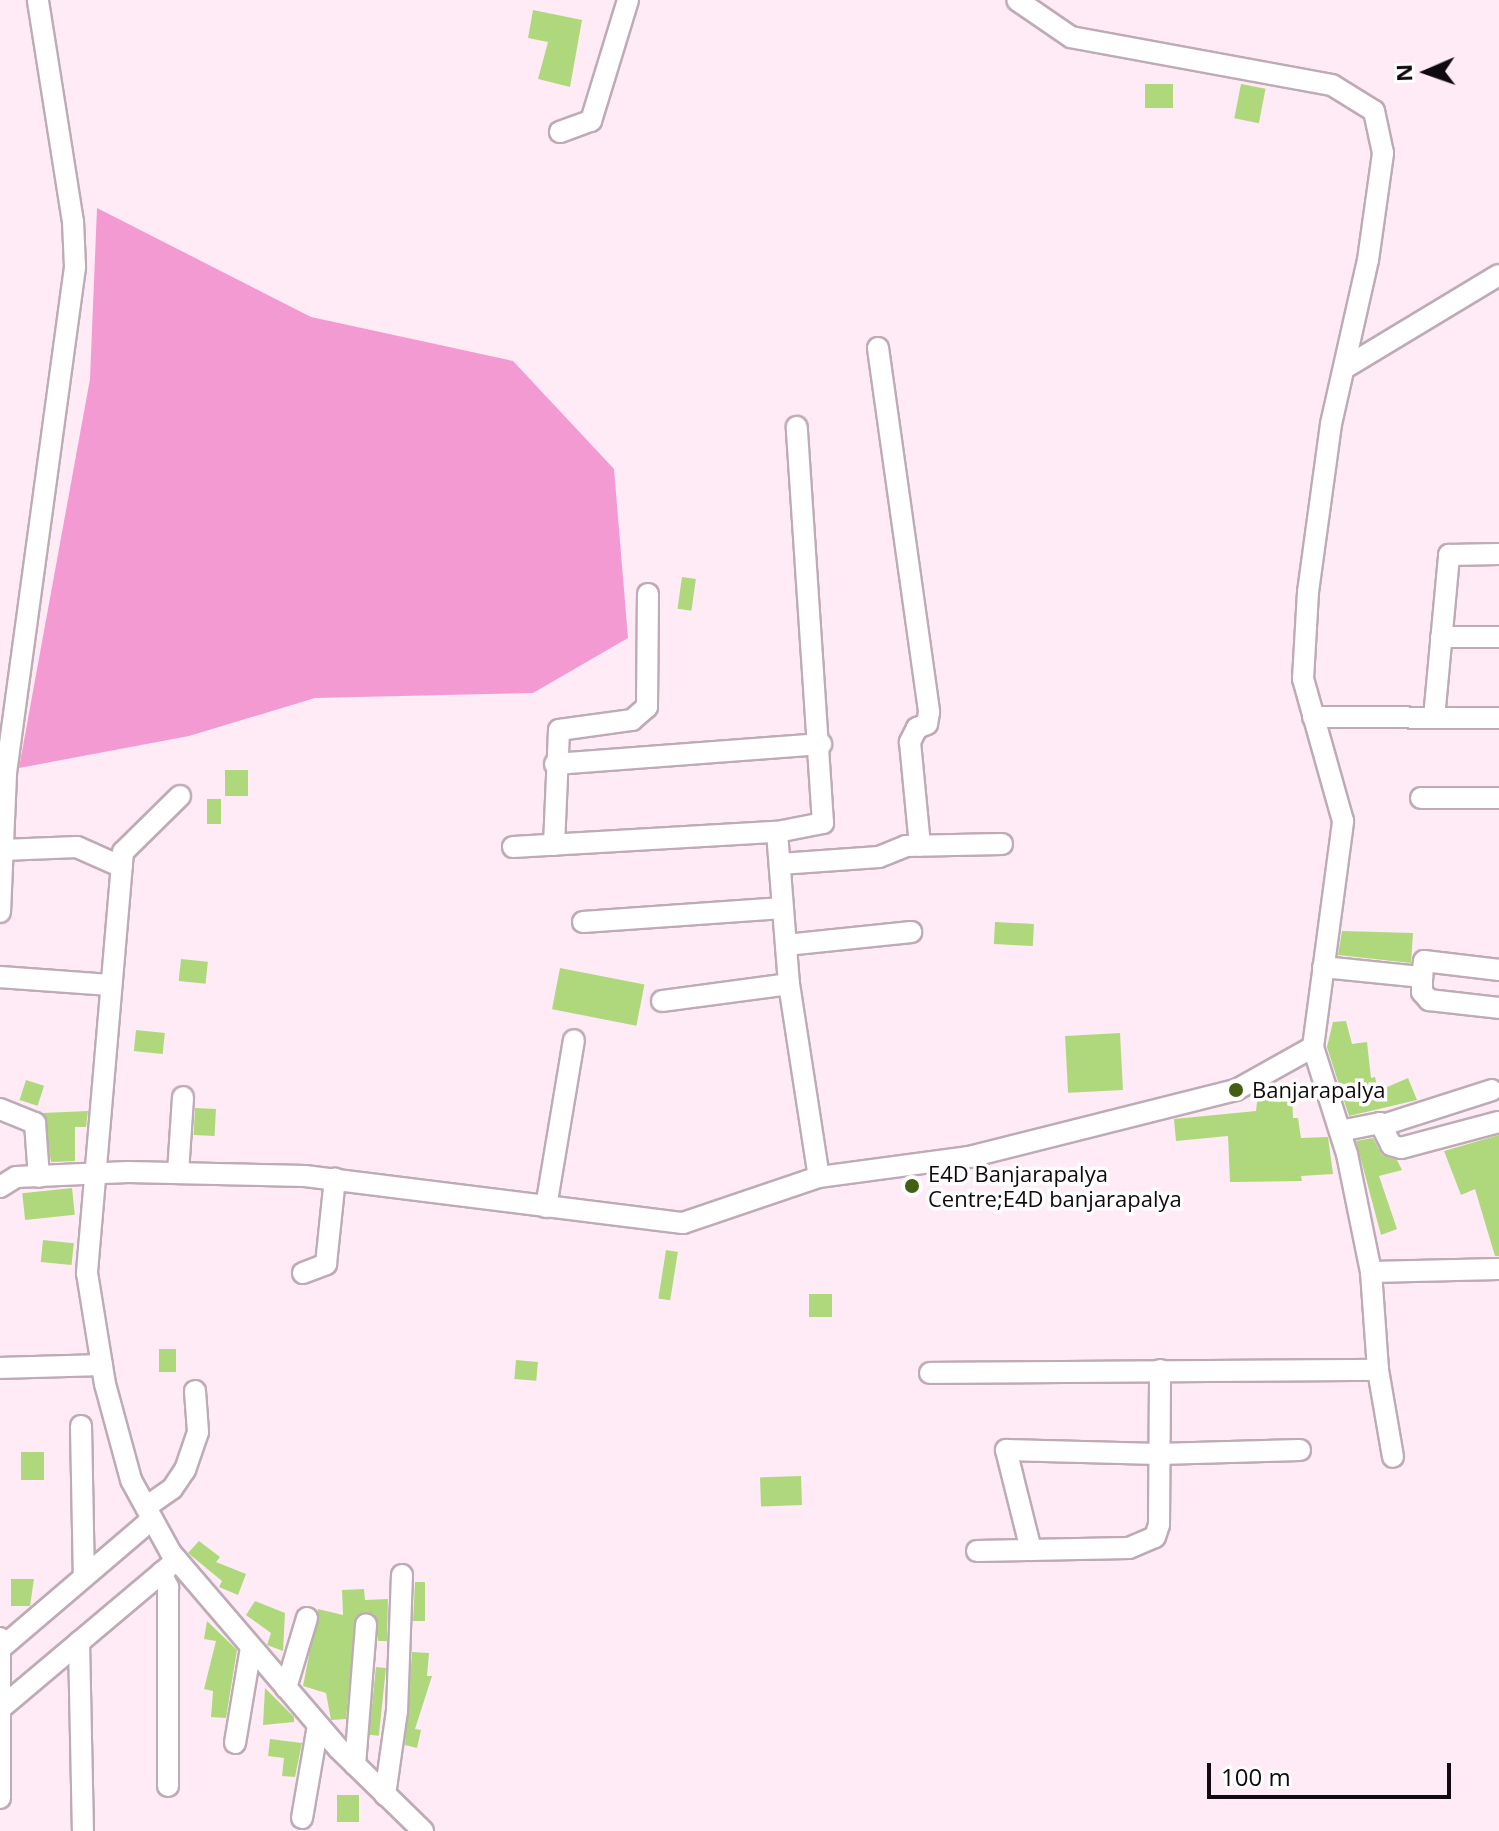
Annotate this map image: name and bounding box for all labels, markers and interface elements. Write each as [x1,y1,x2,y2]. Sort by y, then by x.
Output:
north arrow [1387,32,1467,112]
text: N [1388,63,1418,82]
place label: Banjarapalya [1252,1077,1385,1103]
marker: Banjarapalya [1227,1081,1245,1099]
place label: E4D Banjarapalya Centre;E4D banjarapalya [928,1160,1182,1212]
marker: E4D Banjarapalya Centre;E4D banjarapalya [903,1177,921,1195]
scale bar [1211,1747,1455,1797]
text: 100 m [1221,1760,1291,1793]

